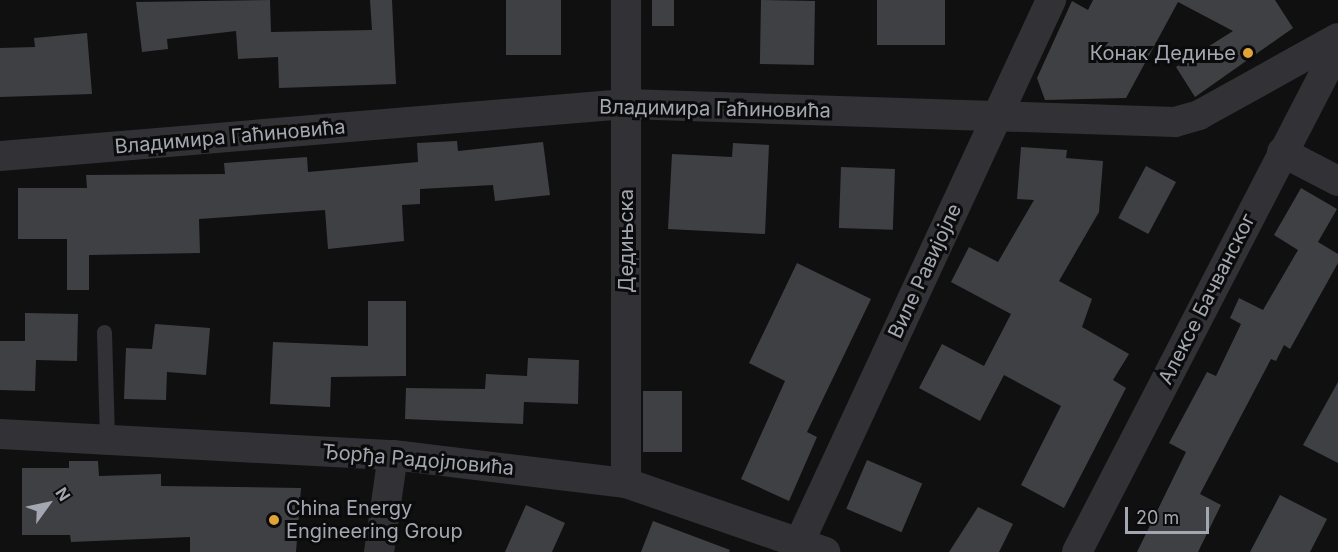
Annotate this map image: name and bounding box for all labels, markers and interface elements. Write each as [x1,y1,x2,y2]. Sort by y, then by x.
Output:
place label: Конак Дедиње [1090,41,1236,65]
marker: Конак Дедиње [1241,46,1255,60]
street label: Владимира Гаћиновића [599,95,831,123]
street label: Владимира Гаћиновића [114,115,346,159]
street label: Дедињска [614,189,638,293]
street label: Виле Равијојле [883,200,967,342]
street label: Алексе Бачванског [1153,210,1261,388]
street label: Ђорђа Радојловића [321,440,515,480]
north arrow [18,474,78,534]
text: N [51,484,75,505]
scale bar [1128,495,1212,533]
place label: China Energy Engineering Group [286,496,463,543]
text: 20 m [1136,507,1179,528]
marker: China Energy Engineering Group [267,513,281,527]

